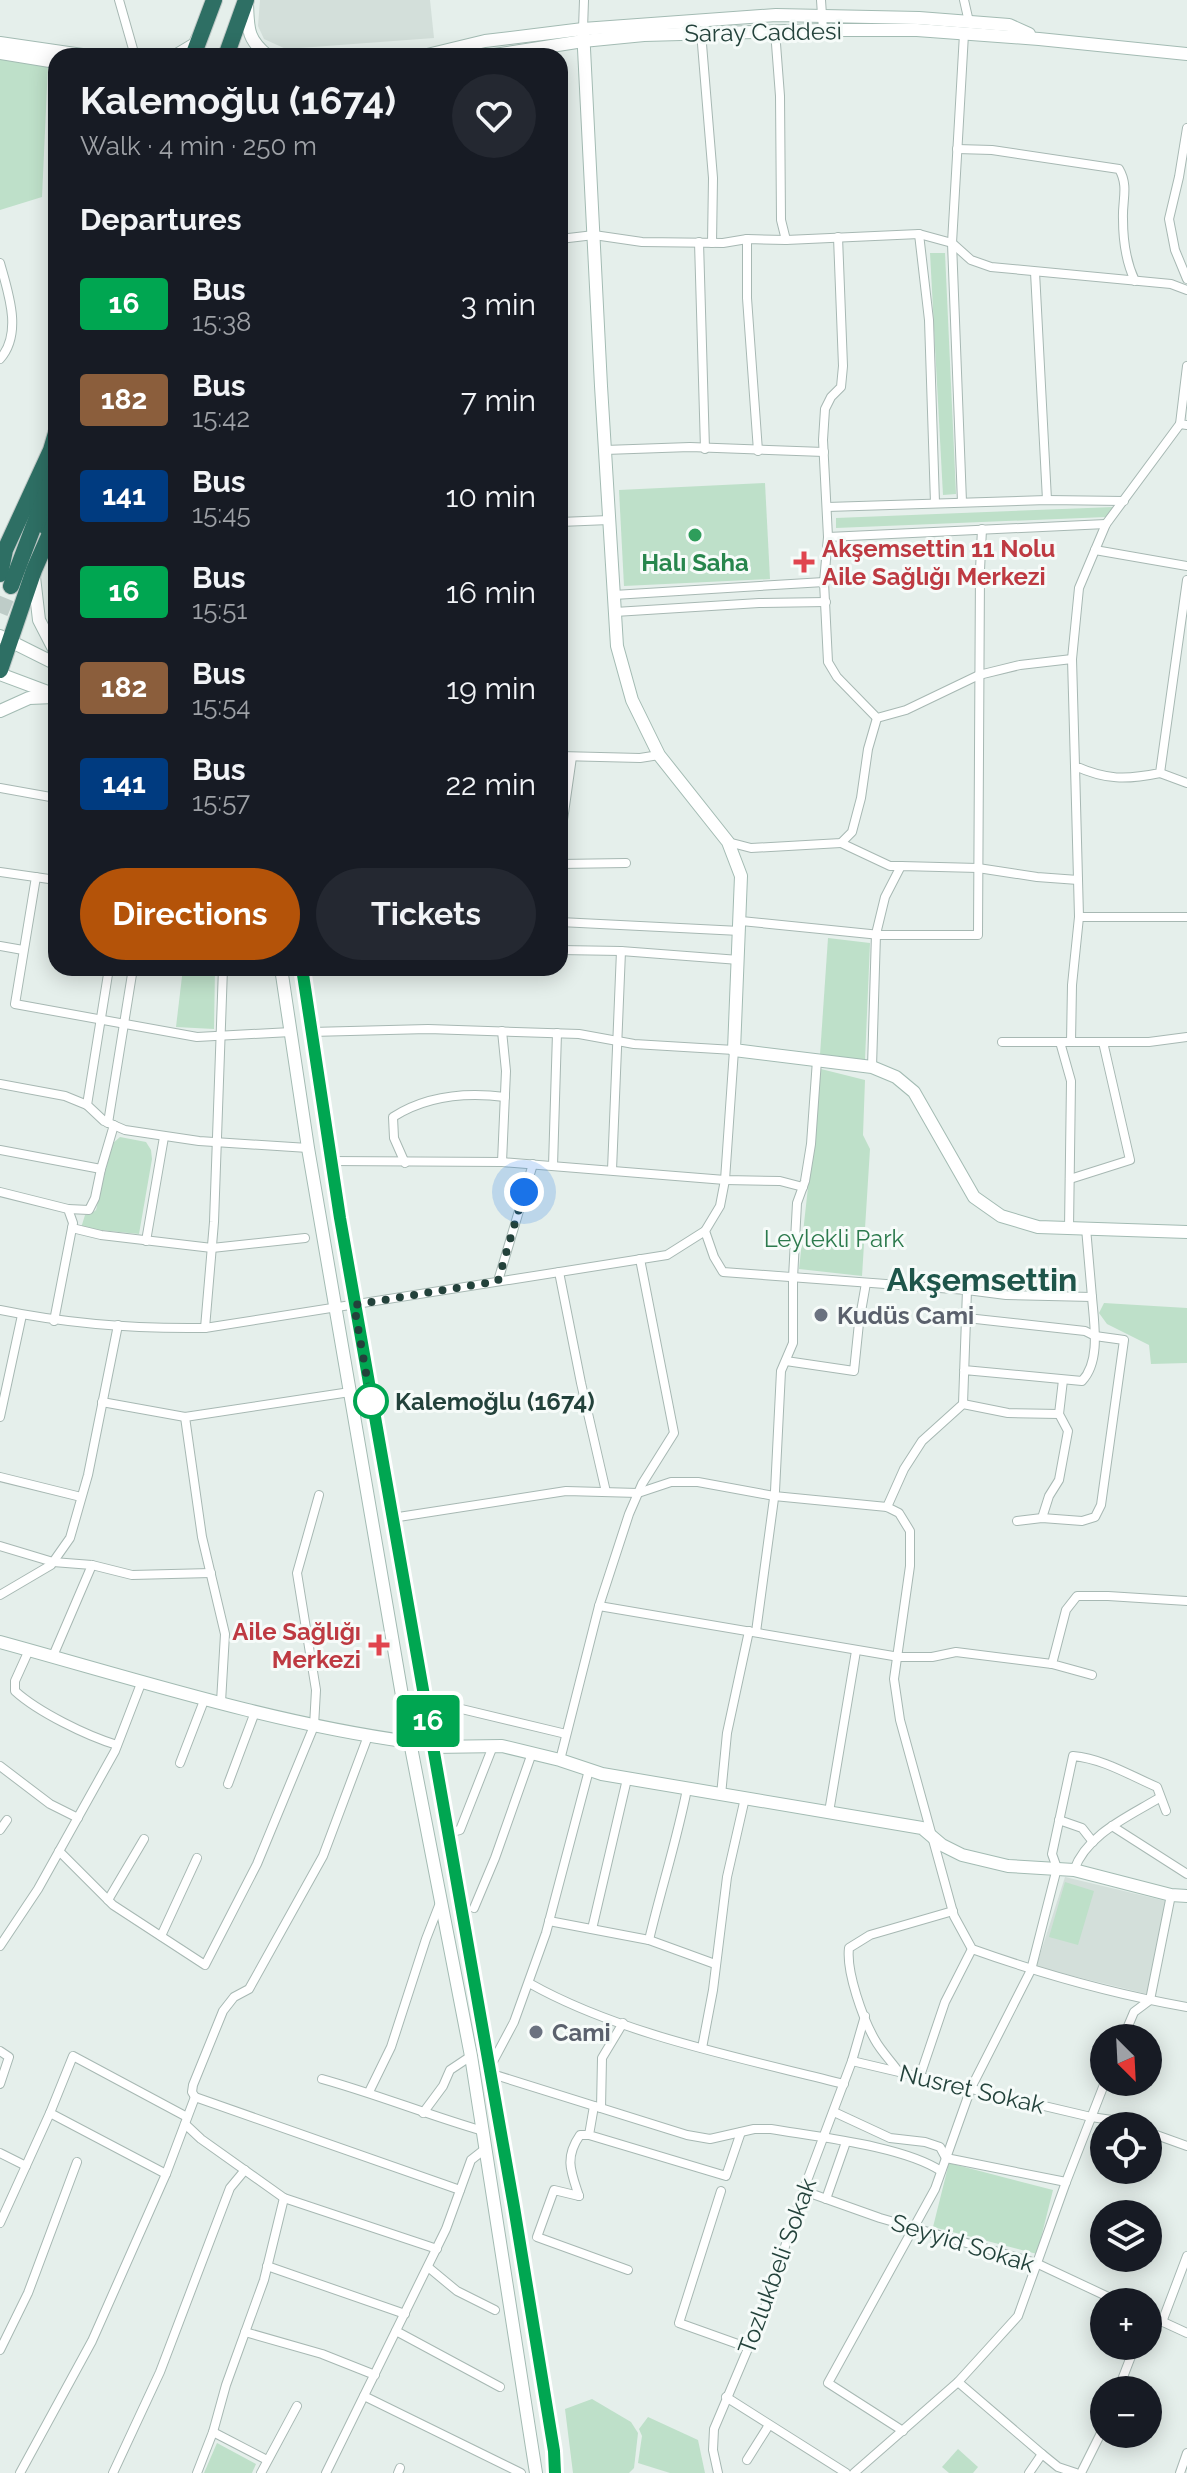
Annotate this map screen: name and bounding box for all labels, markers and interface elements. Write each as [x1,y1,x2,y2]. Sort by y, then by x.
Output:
street label: Saray Caddesi [684,16,842,48]
button: heart [452,74,536,158]
text: Kalemoğlu (1674) [80,78,396,123]
text: Walk · 4 min · 250 m [80,131,317,161]
text: Departures [80,202,242,237]
text: Bus [192,272,246,307]
text: 16 [109,287,139,320]
text: 3 min [461,287,536,322]
text: 15:38 [192,307,252,337]
text: Bus [192,368,246,403]
text: 182 [101,383,147,416]
text: 7 min [461,383,536,418]
text: 15:42 [192,403,250,433]
text: Bus [192,464,246,499]
text: 141 [102,479,146,512]
text: 10 min [446,479,536,514]
text: 15:45 [192,499,251,529]
marker: Halı Saha [686,526,704,544]
place label: Akşemsettin 11 Nolu Aile Sağlığı Merkezi [822,534,1055,591]
place label: Halı Saha [641,548,749,577]
marker: Akşemsettin 11 Nolu Aile Sağlığı Merkezi [793,551,815,573]
text: Bus [192,560,246,595]
text: 16 [109,575,139,608]
text: 16 min [446,575,536,610]
text: 15:51 [192,595,247,625]
text: Bus [192,656,246,691]
text: 182 [101,671,147,704]
text: 19 min [446,671,536,706]
text: 15:54 [192,691,251,721]
text: Bus [192,752,246,787]
text: 141 [102,767,146,800]
text: 22 min [445,767,536,802]
text: 15:57 [192,787,250,817]
button: Directions [80,868,300,960]
button: Tickets [316,868,536,960]
your location [504,1172,544,1212]
park label: Leylekli Park [764,1224,905,1253]
district label: Akşemsettin [887,1261,1077,1298]
place label: Kudüs Cami [837,1301,974,1330]
marker: Kudüs Cami [812,1306,830,1324]
marker: Kalemoğlu (1674) [354,1384,388,1418]
place label: Kalemoğlu (1674) [395,1387,595,1416]
place label: Aile Sağlığı Merkezi [232,1617,361,1674]
marker: Aile Sağlığı Merkezi [368,1634,390,1656]
line badge: 16 [392,1695,464,1747]
text: 16 [413,1704,443,1737]
place label: Cami [552,2018,611,2047]
marker: Cami [527,2023,545,2041]
north arrow [1090,2024,1162,2096]
map controls [1090,2024,1162,2448]
street label: Nusret Sokak [897,2058,1048,2120]
button: locate [1090,2112,1162,2184]
street label: Tozlukbeli Sokak [732,2174,822,2358]
button: layers [1090,2200,1162,2272]
street label: Seyyid Sokak [888,2208,1038,2279]
button: + [1090,2288,1162,2360]
button: − [1090,2376,1162,2448]

